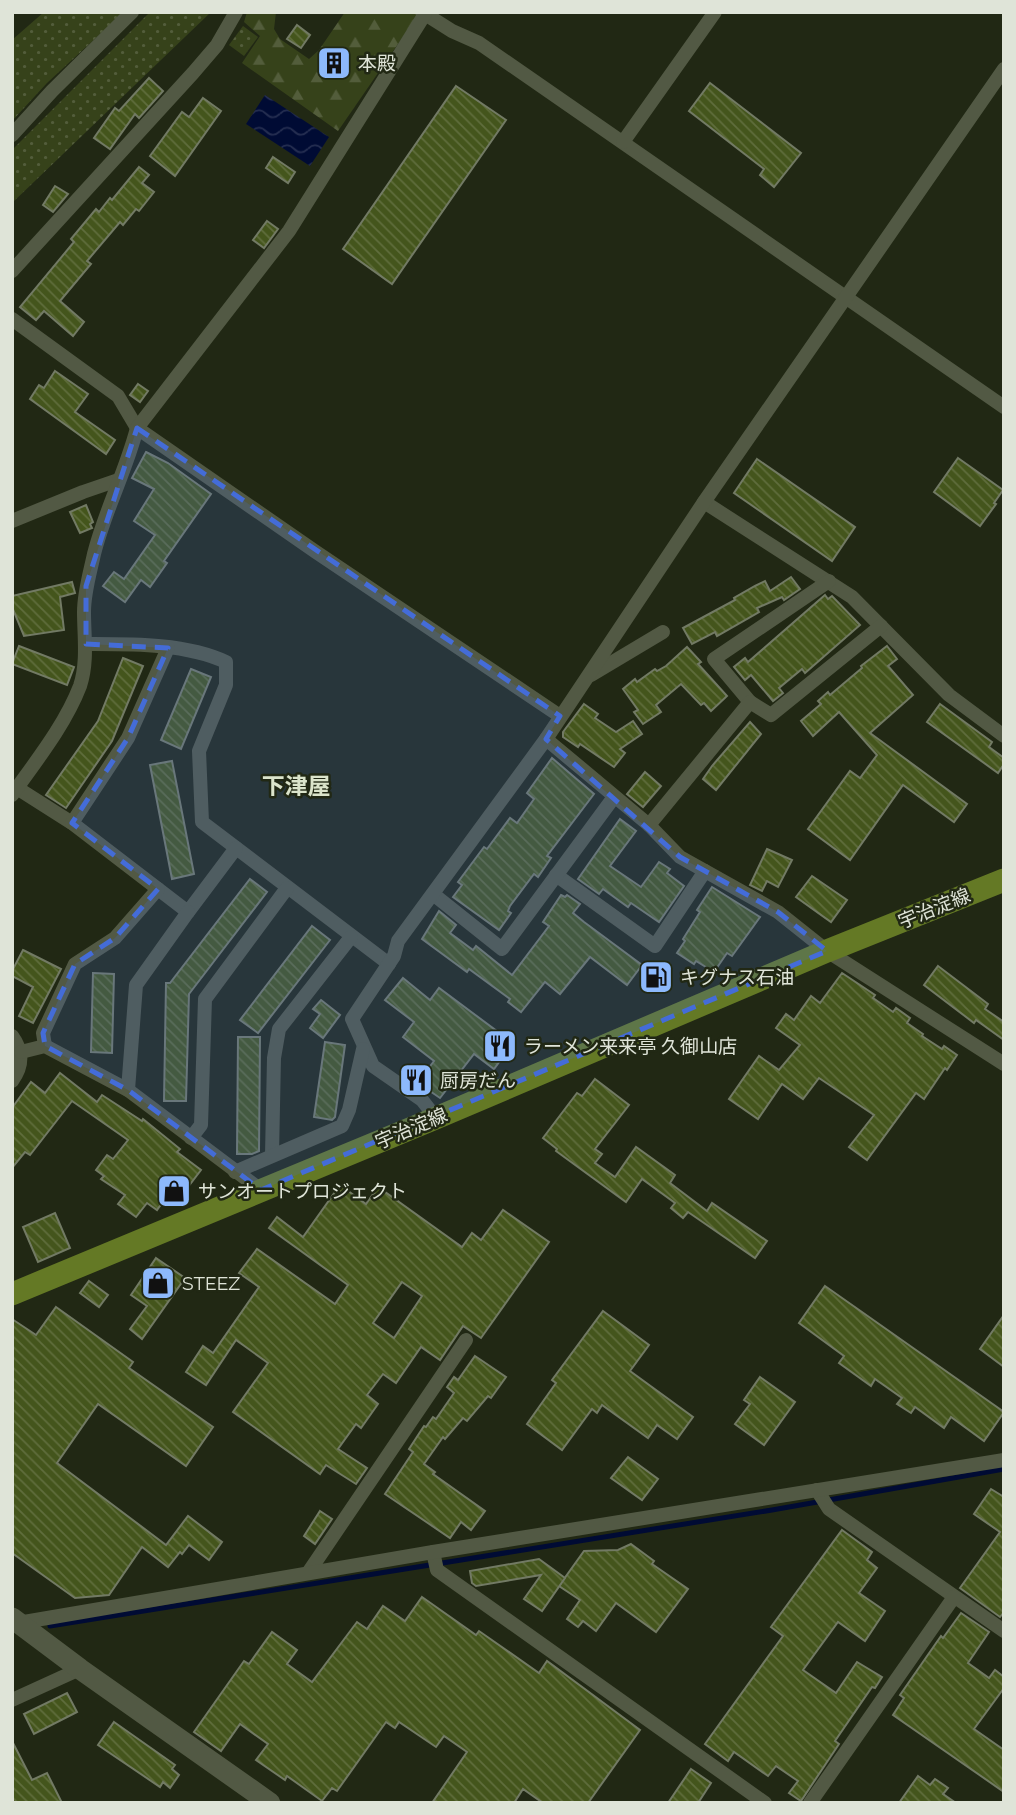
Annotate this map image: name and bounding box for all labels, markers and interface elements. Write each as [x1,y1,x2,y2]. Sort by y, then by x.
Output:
building icon: 本殿 [315,44,353,82]
place label: 本殿 [358,52,396,74]
district label: 下津屋 [262,772,331,799]
street label: 宇治淀線 [895,884,973,932]
fuel station icon: キグナス石油 [637,958,675,996]
place label: キグナス石油 [680,966,794,988]
restaurant icon: ラーメン来来亭 久御山店 [481,1027,519,1065]
place label: ラーメン来来亭 久御山店 [524,1035,737,1057]
restaurant icon: 厨房だん [397,1061,435,1099]
place label: 厨房だん [440,1069,516,1091]
street label: 宇治淀線 [372,1103,450,1153]
shop icon: サンオートプロジェクト [155,1172,193,1210]
place label: サンオートプロジェクト [198,1180,407,1202]
shop icon: STEEZ [139,1264,177,1302]
place label: STEEZ [182,1272,240,1294]

